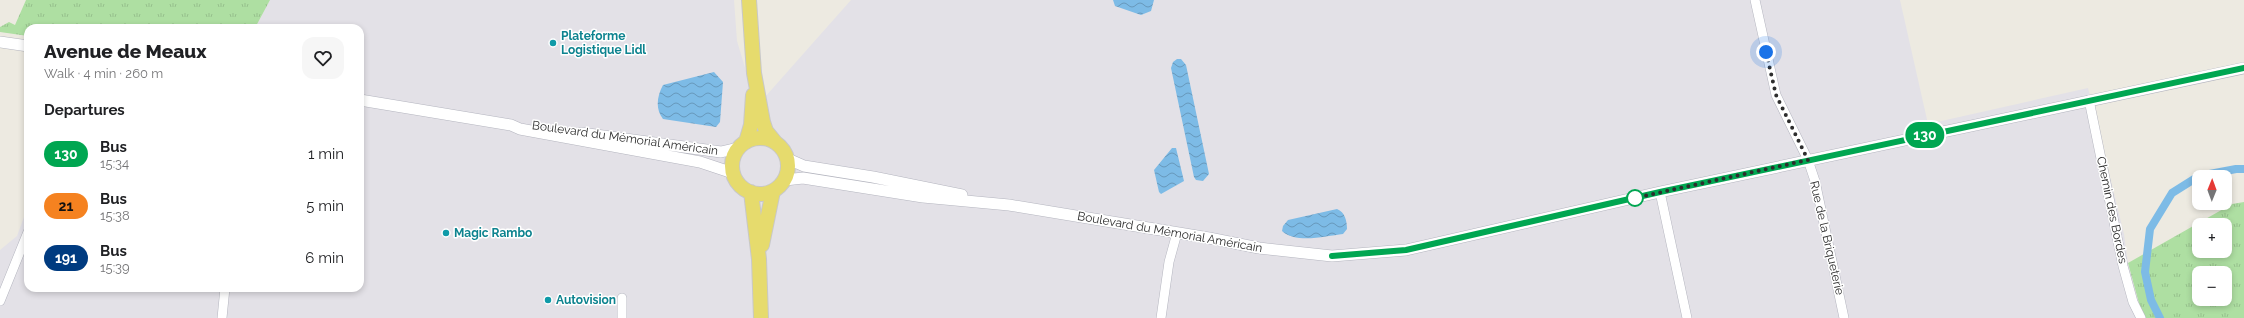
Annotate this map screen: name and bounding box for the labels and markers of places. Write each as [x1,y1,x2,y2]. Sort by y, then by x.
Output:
place label: Plateforme Logistique Lidl [561,29,646,57]
marker: Plateforme Logistique Lidl [548,38,558,48]
unlabelled marker [1626,189,1644,207]
place label: Magic Rambo [454,226,532,240]
marker: Magic Rambo [441,228,451,238]
place label: Autovision [556,293,616,307]
marker: Autovision [543,295,553,305]

